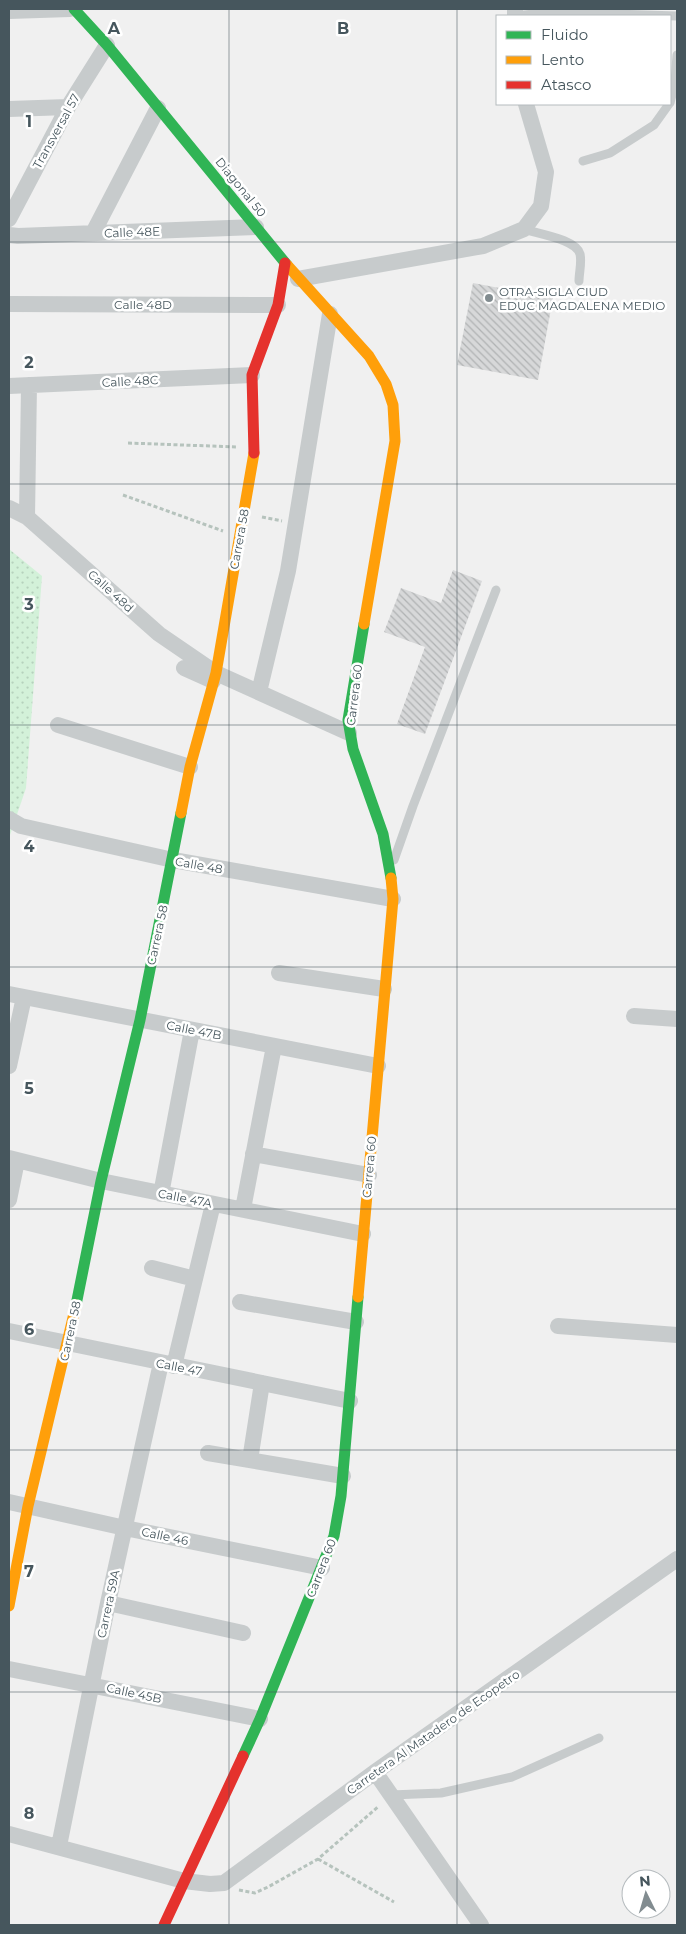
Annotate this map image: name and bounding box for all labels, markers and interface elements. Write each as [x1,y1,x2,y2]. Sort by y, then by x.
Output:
legend [496,15,671,105]
text: A [107,19,121,38]
text: B [337,19,349,38]
text: Fluido [541,25,588,44]
text: Lento [541,50,584,69]
text: Atasco [541,75,591,94]
street label: Transversal 57 [29,91,83,171]
text: 1 [26,112,32,131]
street label: Diagonal 50 [212,154,270,220]
street label: Calle 48E [104,224,160,240]
place label: OTRA-SIGLA CIUD EDUC MAGDALENA MEDIO [499,284,665,313]
marker: OTRA-SIGLA CIUD EDUC MAGDALENA MEDIO [483,292,495,304]
street label: Calle 48D [114,297,172,312]
text: 2 [24,353,34,372]
street label: Calle 48C [101,372,159,390]
street label: Carrera 58 [226,507,252,570]
street label: Calle 48d [85,567,137,615]
text: 3 [23,595,34,614]
street label: Carrera 60 [343,663,365,727]
text: 4 [23,837,35,856]
street label: Calle 48 [174,853,224,877]
street label: Carrera 58 [143,903,171,966]
street label: Calle 47B [165,1017,223,1043]
text: 5 [24,1079,34,1098]
street label: Carrera 60 [359,1135,379,1199]
street label: Calle 47A [157,1185,214,1211]
street label: Carrera 58 [56,1299,84,1362]
text: 6 [24,1320,34,1339]
street label: Calle 47 [155,1355,203,1379]
street label: Calle 46 [140,1524,190,1548]
street label: Carrera 60 [303,1536,339,1600]
text: 7 [24,1562,34,1581]
street label: Carrera 59A [93,1568,123,1639]
street label: Carretera Al Matadero de Ecopetro [344,1666,522,1798]
street label: Calle 45B [105,1680,163,1706]
text: 8 [24,1804,34,1823]
north arrow [621,1869,671,1919]
text: N [638,1872,651,1891]

